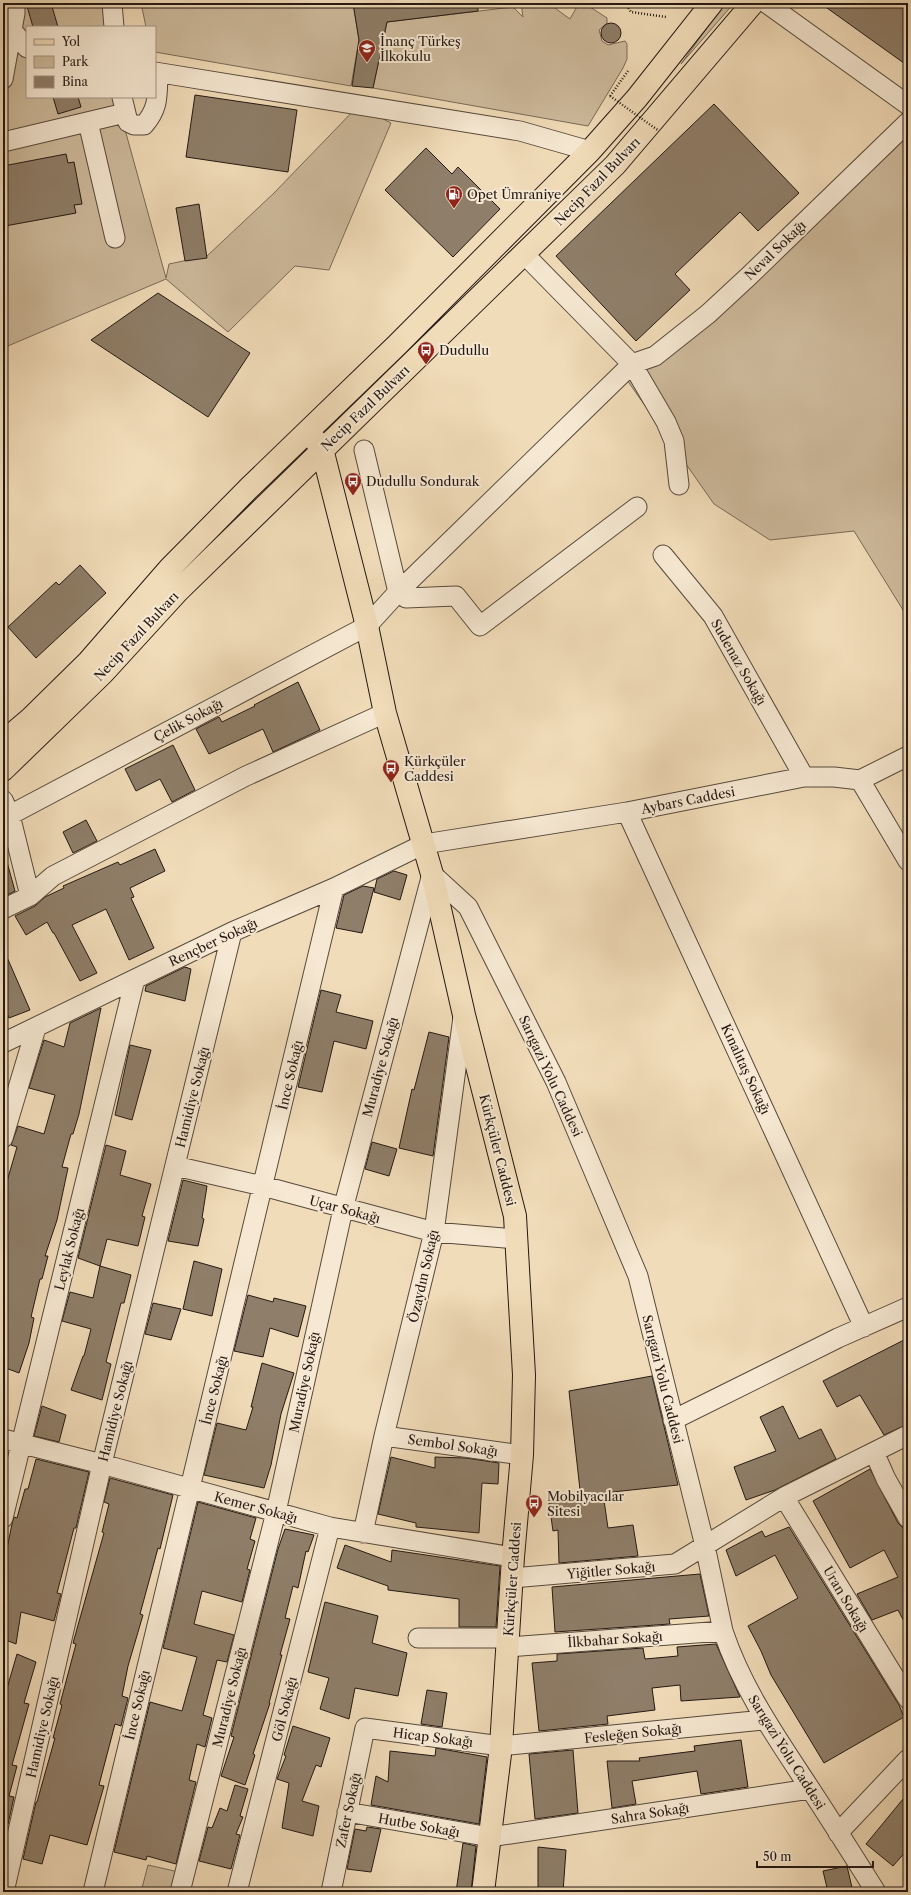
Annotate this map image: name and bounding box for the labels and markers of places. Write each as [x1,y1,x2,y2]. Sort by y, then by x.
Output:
place label: İnanç Türkeş İlkokulu [380,33,461,64]
school or university icon: İnanç Türkeş İlkokulu [357,38,377,63]
fuel station icon: Opet Ümraniye [444,184,464,209]
place label: Opet Ümraniye [467,186,561,202]
bus stop icon: Dudullu [416,340,436,365]
place label: Dudullu [439,342,489,358]
bus stop icon: Dudullu Sondurak [343,471,363,496]
place label: Dudullu Sondurak [366,473,480,489]
place label: Kürkçüler Caddesi [404,753,466,784]
bus stop icon: Kürkçüler Caddesi [381,758,401,783]
place label: Mobilyacılar Sitesi [547,1488,625,1519]
bus stop icon: Mobilyacılar Sitesi [524,1493,544,1518]

